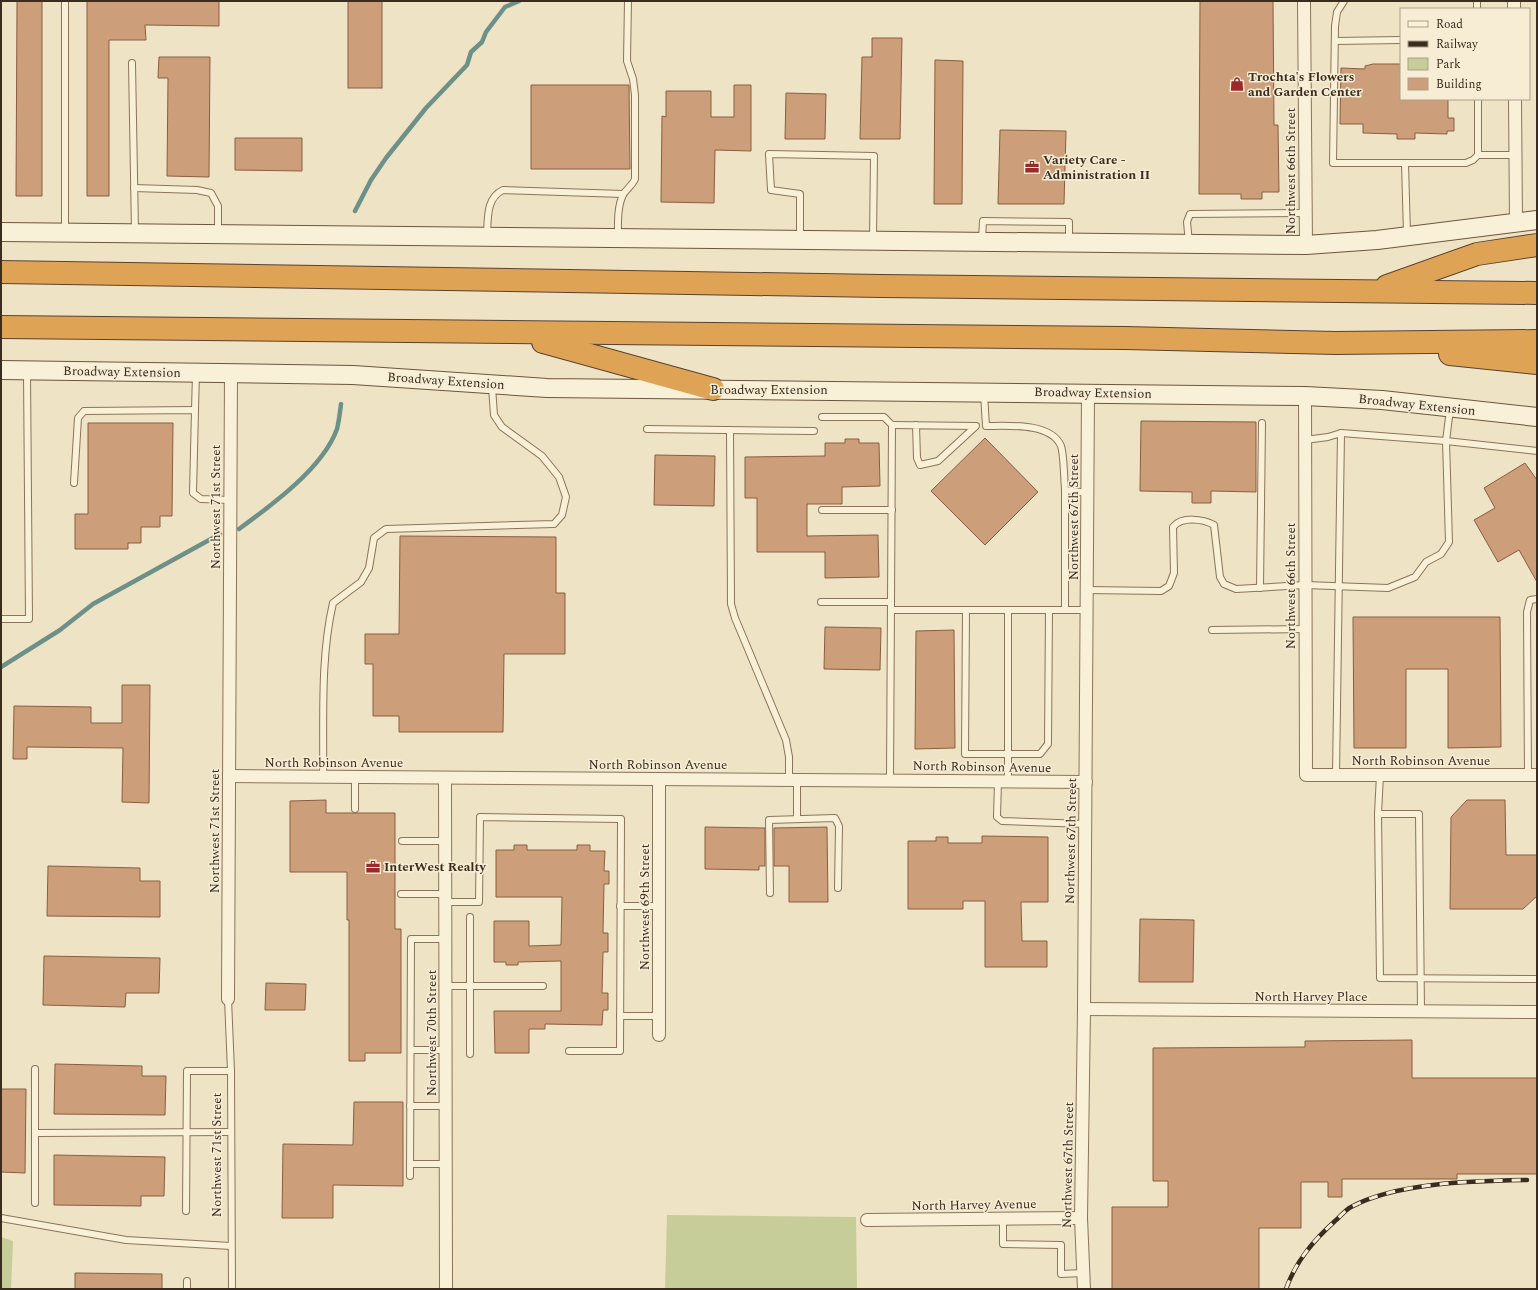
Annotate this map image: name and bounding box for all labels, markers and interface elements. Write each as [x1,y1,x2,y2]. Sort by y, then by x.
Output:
legend [1400,8,1530,100]
text: Road [1436,15,1463,34]
text: Railway [1436,35,1479,54]
text: Park [1436,55,1461,74]
place label: Trochta's Flowers and Garden Center [1248,67,1362,102]
text: Building [1436,75,1482,94]
shop icon: Trochta's Flowers and Garden Center [1229,76,1245,92]
street label: Northwest 66th Street [1281,107,1301,234]
place label: Variety Care - Administration II [1043,150,1150,185]
office icon: Variety Care - Administration II [1024,159,1040,175]
street label: Broadway Extension [63,361,181,383]
street label: Broadway Extension [387,367,506,395]
street label: Broadway Extension [710,380,828,400]
street label: Broadway Extension [1034,382,1152,404]
street label: Broadway Extension [1357,389,1477,421]
street label: Northwest 71st Street [206,444,226,569]
street label: Northwest 67th Street [1064,453,1084,580]
street label: Northwest 66th Street [1281,522,1301,649]
street label: North Robinson Avenue [1352,751,1490,771]
street label: North Robinson Avenue [265,753,403,773]
street label: North Robinson Avenue [589,755,727,775]
street label: North Robinson Avenue [912,756,1052,778]
street label: Northwest 71st Street [205,768,225,893]
street label: Northwest 67th Street [1060,777,1082,904]
street label: Northwest 69th Street [635,843,655,970]
place label: InterWest Realty [384,857,487,877]
office icon: InterWest Realty [365,859,381,875]
street label: Northwest 70th Street [422,969,442,1096]
street label: North Harvey Place [1254,987,1368,1007]
street label: Northwest 71st Street [207,1092,227,1217]
street label: Northwest 67th Street [1057,1101,1079,1228]
street label: North Harvey Avenue [911,1194,1037,1216]

